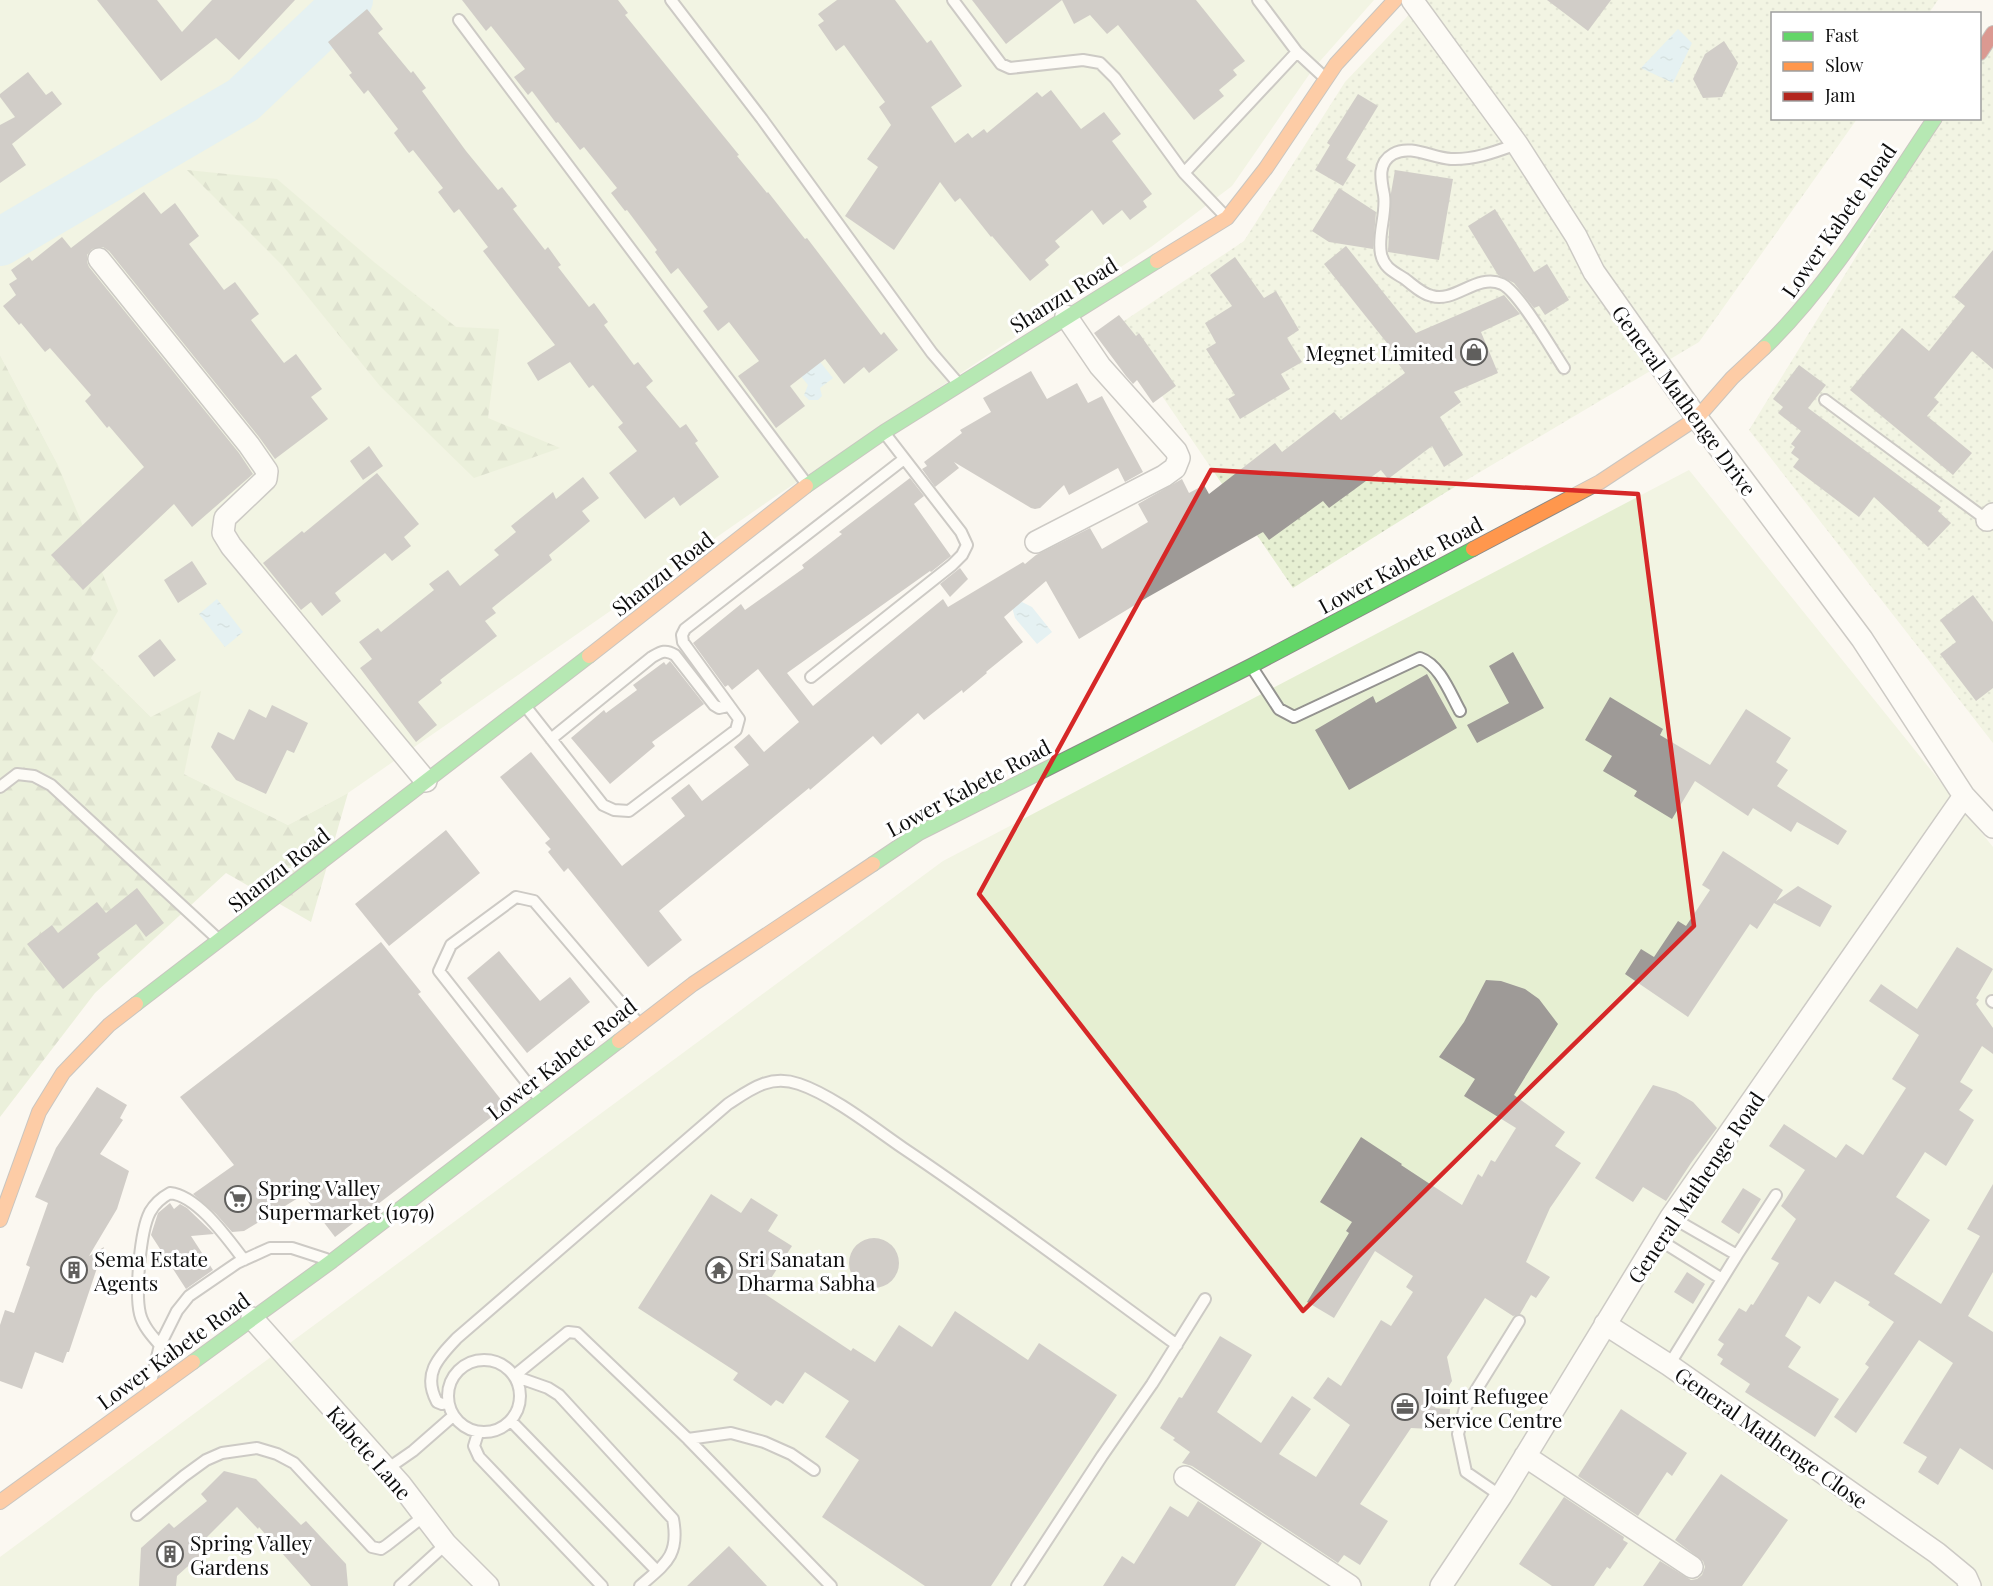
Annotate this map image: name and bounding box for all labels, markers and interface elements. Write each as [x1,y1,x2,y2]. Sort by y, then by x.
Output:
legend [1771,12,1981,120]
text: Fast [1825,23,1859,47]
text: Slow [1825,53,1863,77]
text: Jam [1824,83,1855,107]
street label: Lower Kabete Road [1774,137,1902,303]
street label: Shanzu Road [1004,250,1122,338]
street label: General Mathenge Drive [1606,299,1764,501]
shop icon: Megnet Limited [1459,337,1489,367]
place label: Megnet Limited [1305,338,1454,366]
street label: Lower Kabete Road [1313,509,1487,619]
street label: Shanzu Road [605,524,719,622]
street label: Lower Kabete Road [881,732,1055,842]
street label: Shanzu Road [221,820,335,918]
street label: Lower Kabete Road [481,991,641,1125]
street label: General Mathenge Road [1620,1086,1770,1288]
place label: Spring Valley Supermarket (1979) [258,1173,434,1225]
supermarket icon: Spring Valley Supermarket (1979) [223,1184,253,1214]
place label: Sema Estate Agents [93,1244,208,1296]
place label: Sri Sanatan Dharma Sabha [738,1244,876,1296]
building icon: Sema Estate Agents [59,1255,89,1285]
temple icon: Sri Sanatan Dharma Sabha [704,1255,734,1285]
street label: Lower Kabete Road [91,1285,255,1415]
street label: General Mathenge Close [1670,1360,1874,1514]
place label: Joint Refugee Service Centre [1423,1381,1562,1433]
office icon: Joint Refugee Service Centre [1390,1392,1420,1422]
street label: Kabete Lane [321,1399,419,1505]
place label: Spring Valley Gardens [190,1528,313,1580]
building icon: Spring Valley Gardens [155,1539,185,1569]

